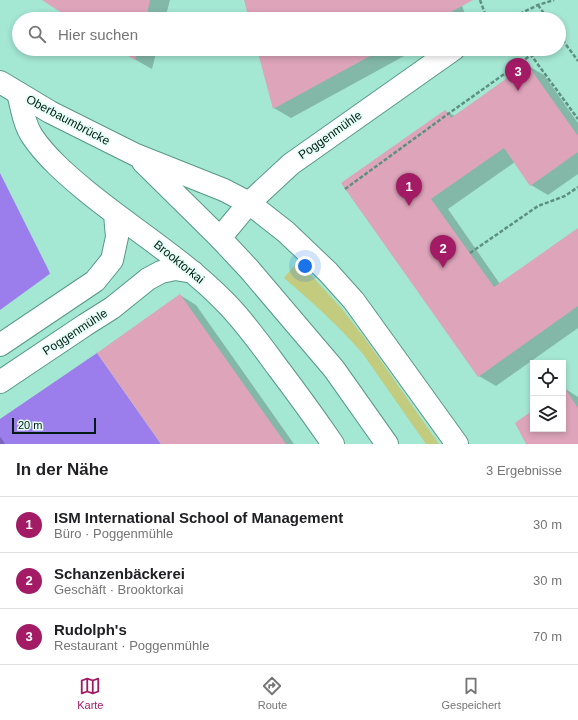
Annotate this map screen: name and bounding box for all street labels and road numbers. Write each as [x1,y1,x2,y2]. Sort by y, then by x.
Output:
street label: Oberbaumbrücke [24,92,113,148]
street label: Poggenmühle [296,108,365,162]
street label: Brooktorkai [151,237,207,287]
street label: Poggenmühle [40,306,110,358]

